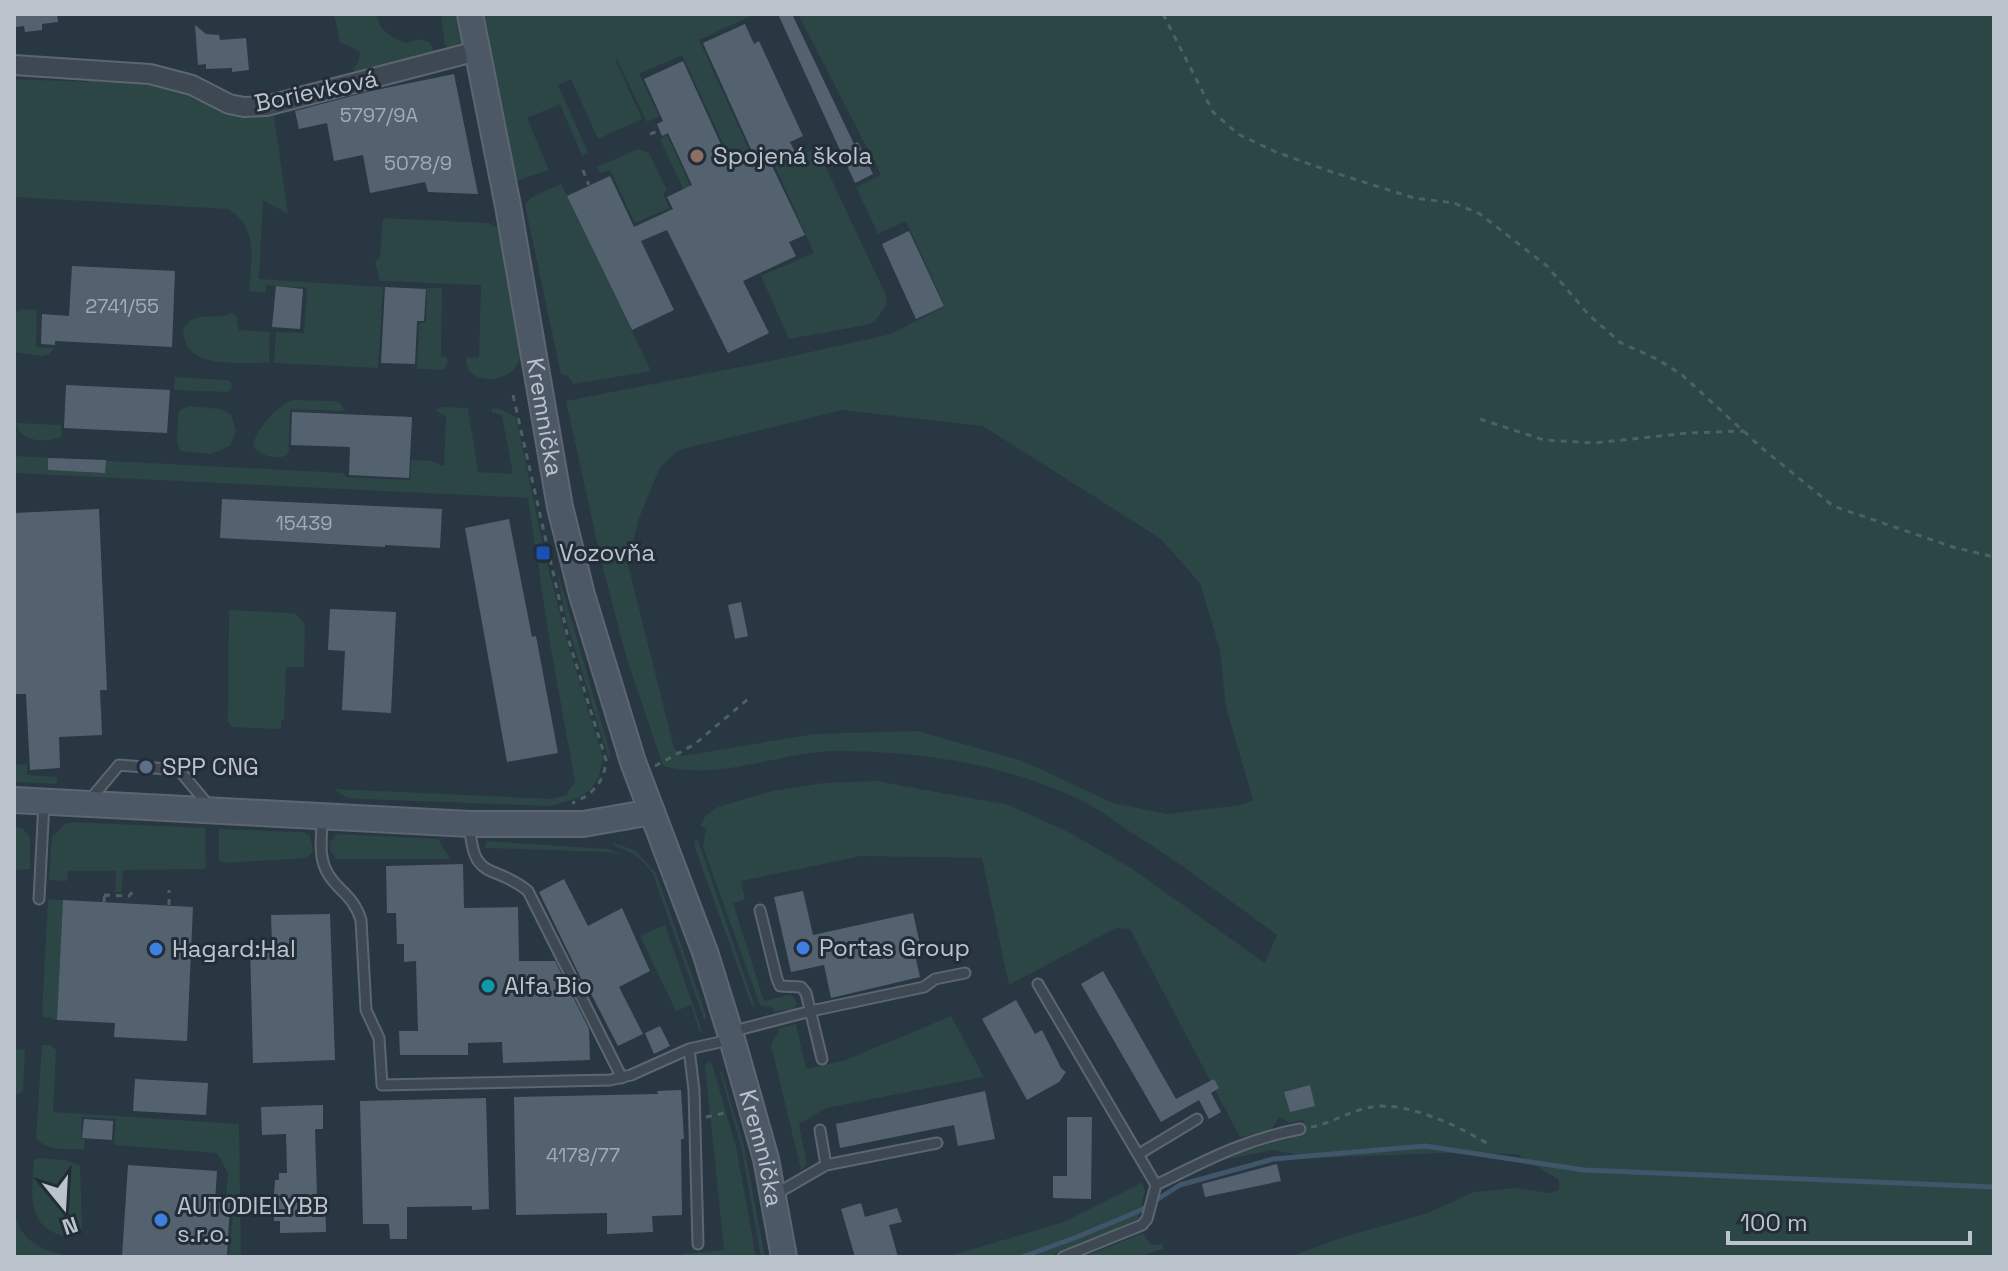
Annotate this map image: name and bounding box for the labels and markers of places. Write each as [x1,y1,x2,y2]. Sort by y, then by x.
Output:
place label: Spojená škola [713,140,872,171]
marker: Spojená škola [688,147,706,165]
place label: Vozovňa [559,537,655,568]
marker: Vozovňa [534,544,552,562]
place label: SPP CNG [162,751,259,782]
marker: SPP CNG [137,758,155,776]
place label: Portas Group [819,932,970,963]
place label: Hagard:Hal [172,933,296,964]
marker: Portas Group [794,939,812,957]
marker: Hagard:Hal [147,940,165,958]
place label: Alfa Bio [504,970,592,1001]
marker: Alfa Bio [479,977,497,995]
place label: AUTODIELYBB s.r.o. [177,1190,328,1249]
marker: AUTODIELYBB s.r.o. [152,1211,170,1229]

